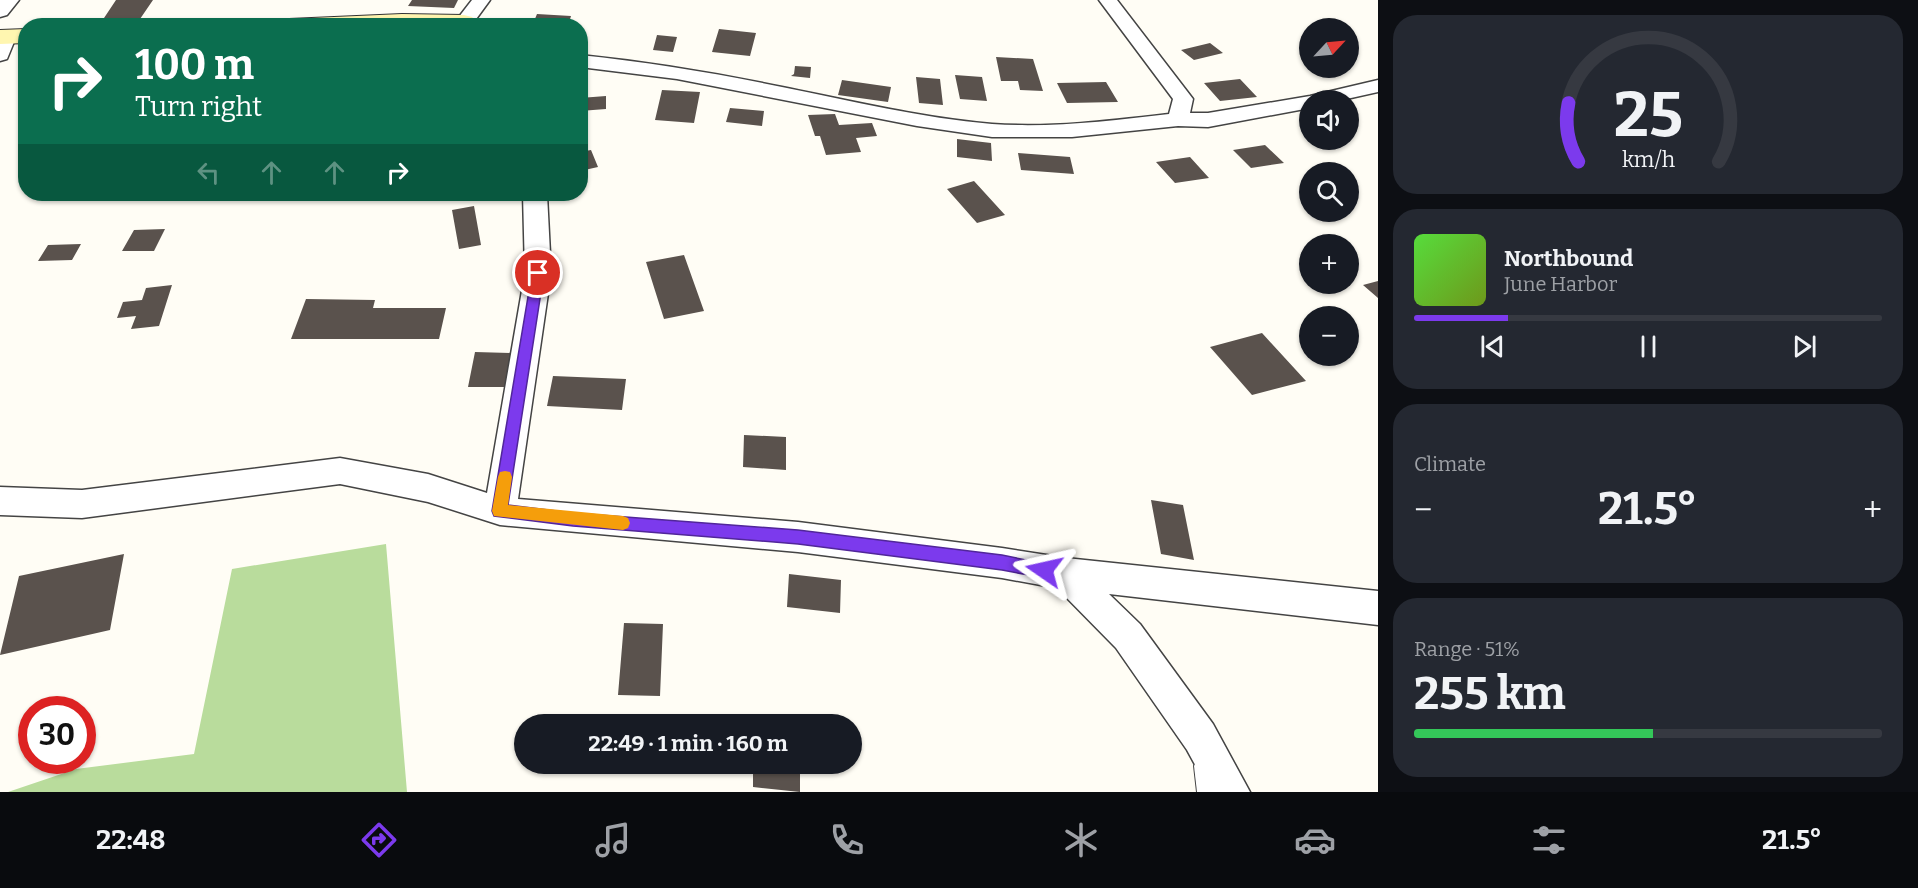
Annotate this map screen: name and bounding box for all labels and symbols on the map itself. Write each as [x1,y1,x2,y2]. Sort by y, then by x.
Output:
north arrow [1299,18,1359,78]
pin [512,247,563,298]
position arrow [1012,538,1076,602]
speed limit sign: 30 [18,696,96,774]

